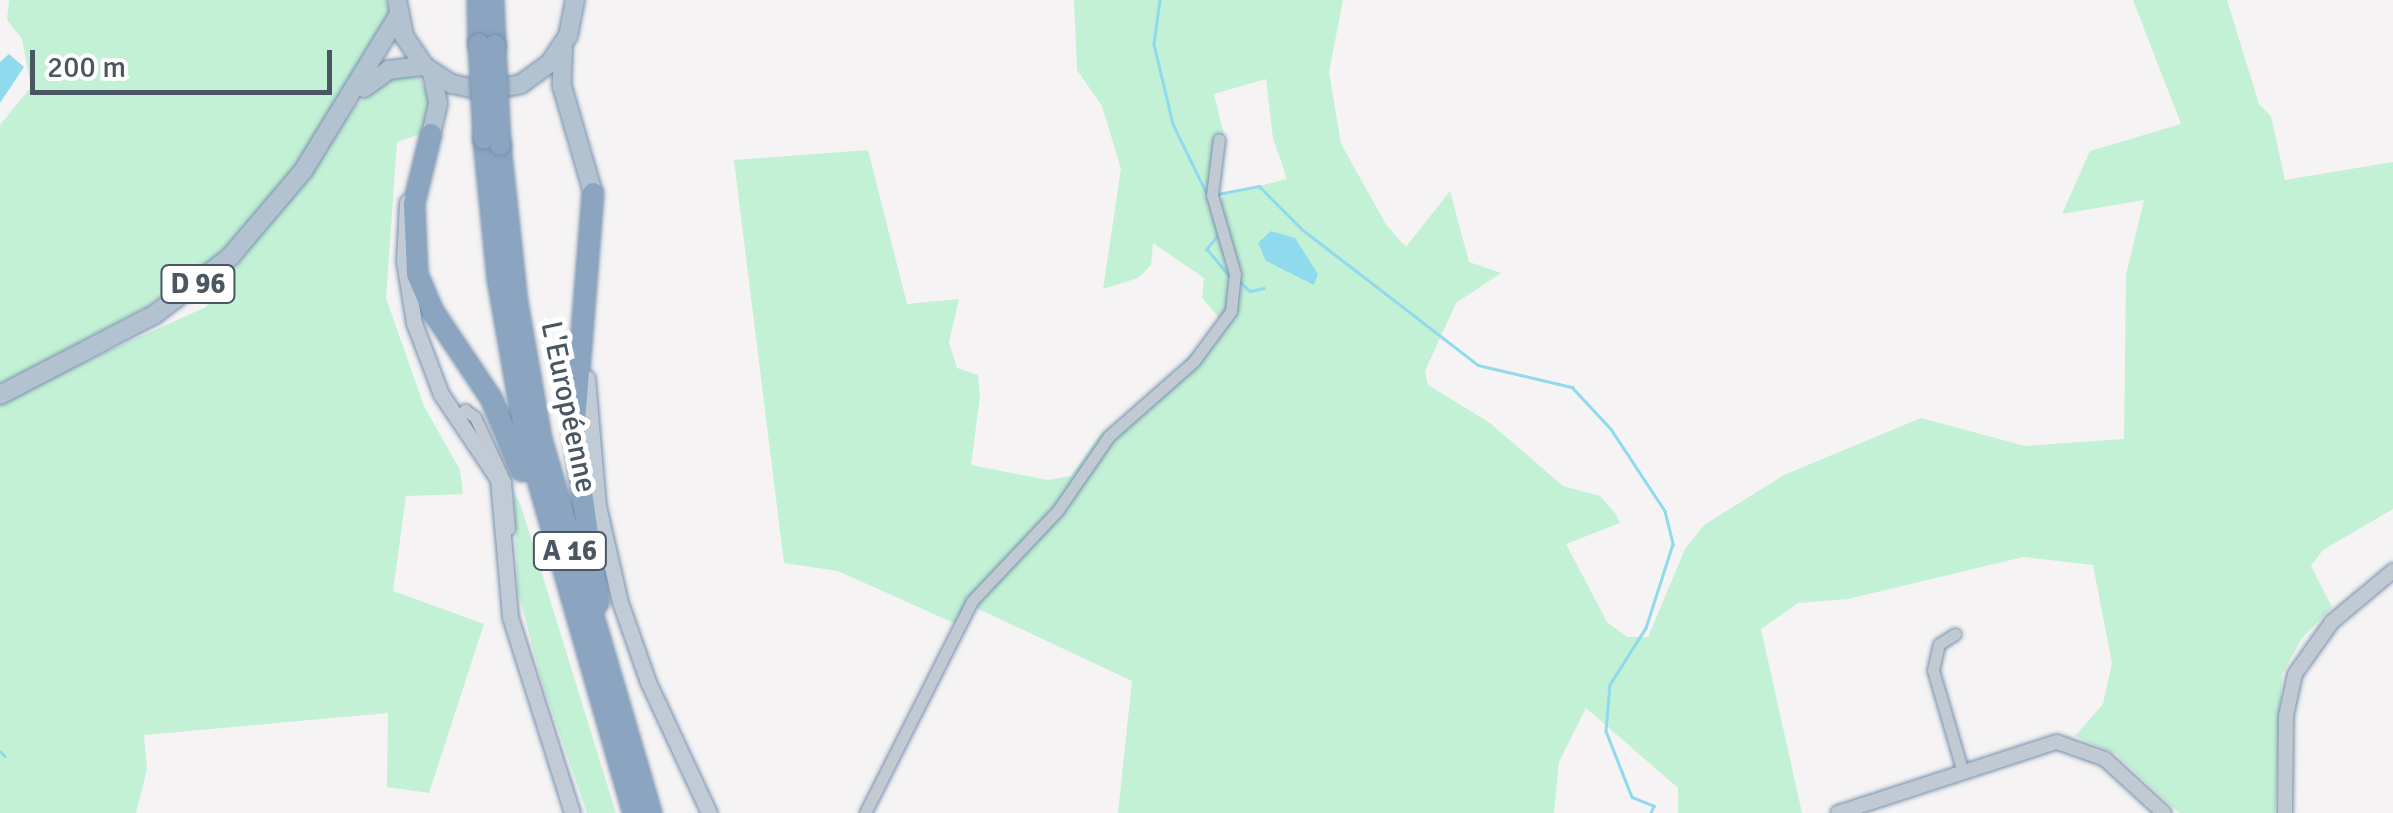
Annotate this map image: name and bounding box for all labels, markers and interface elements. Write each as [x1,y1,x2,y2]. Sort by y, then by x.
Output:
scale bar [35,30,338,92]
text: 200 m [47,49,126,86]
road number: D 96 [158,261,238,307]
street label: L'Européenne [532,318,604,496]
road number: A 16 [532,528,608,574]

